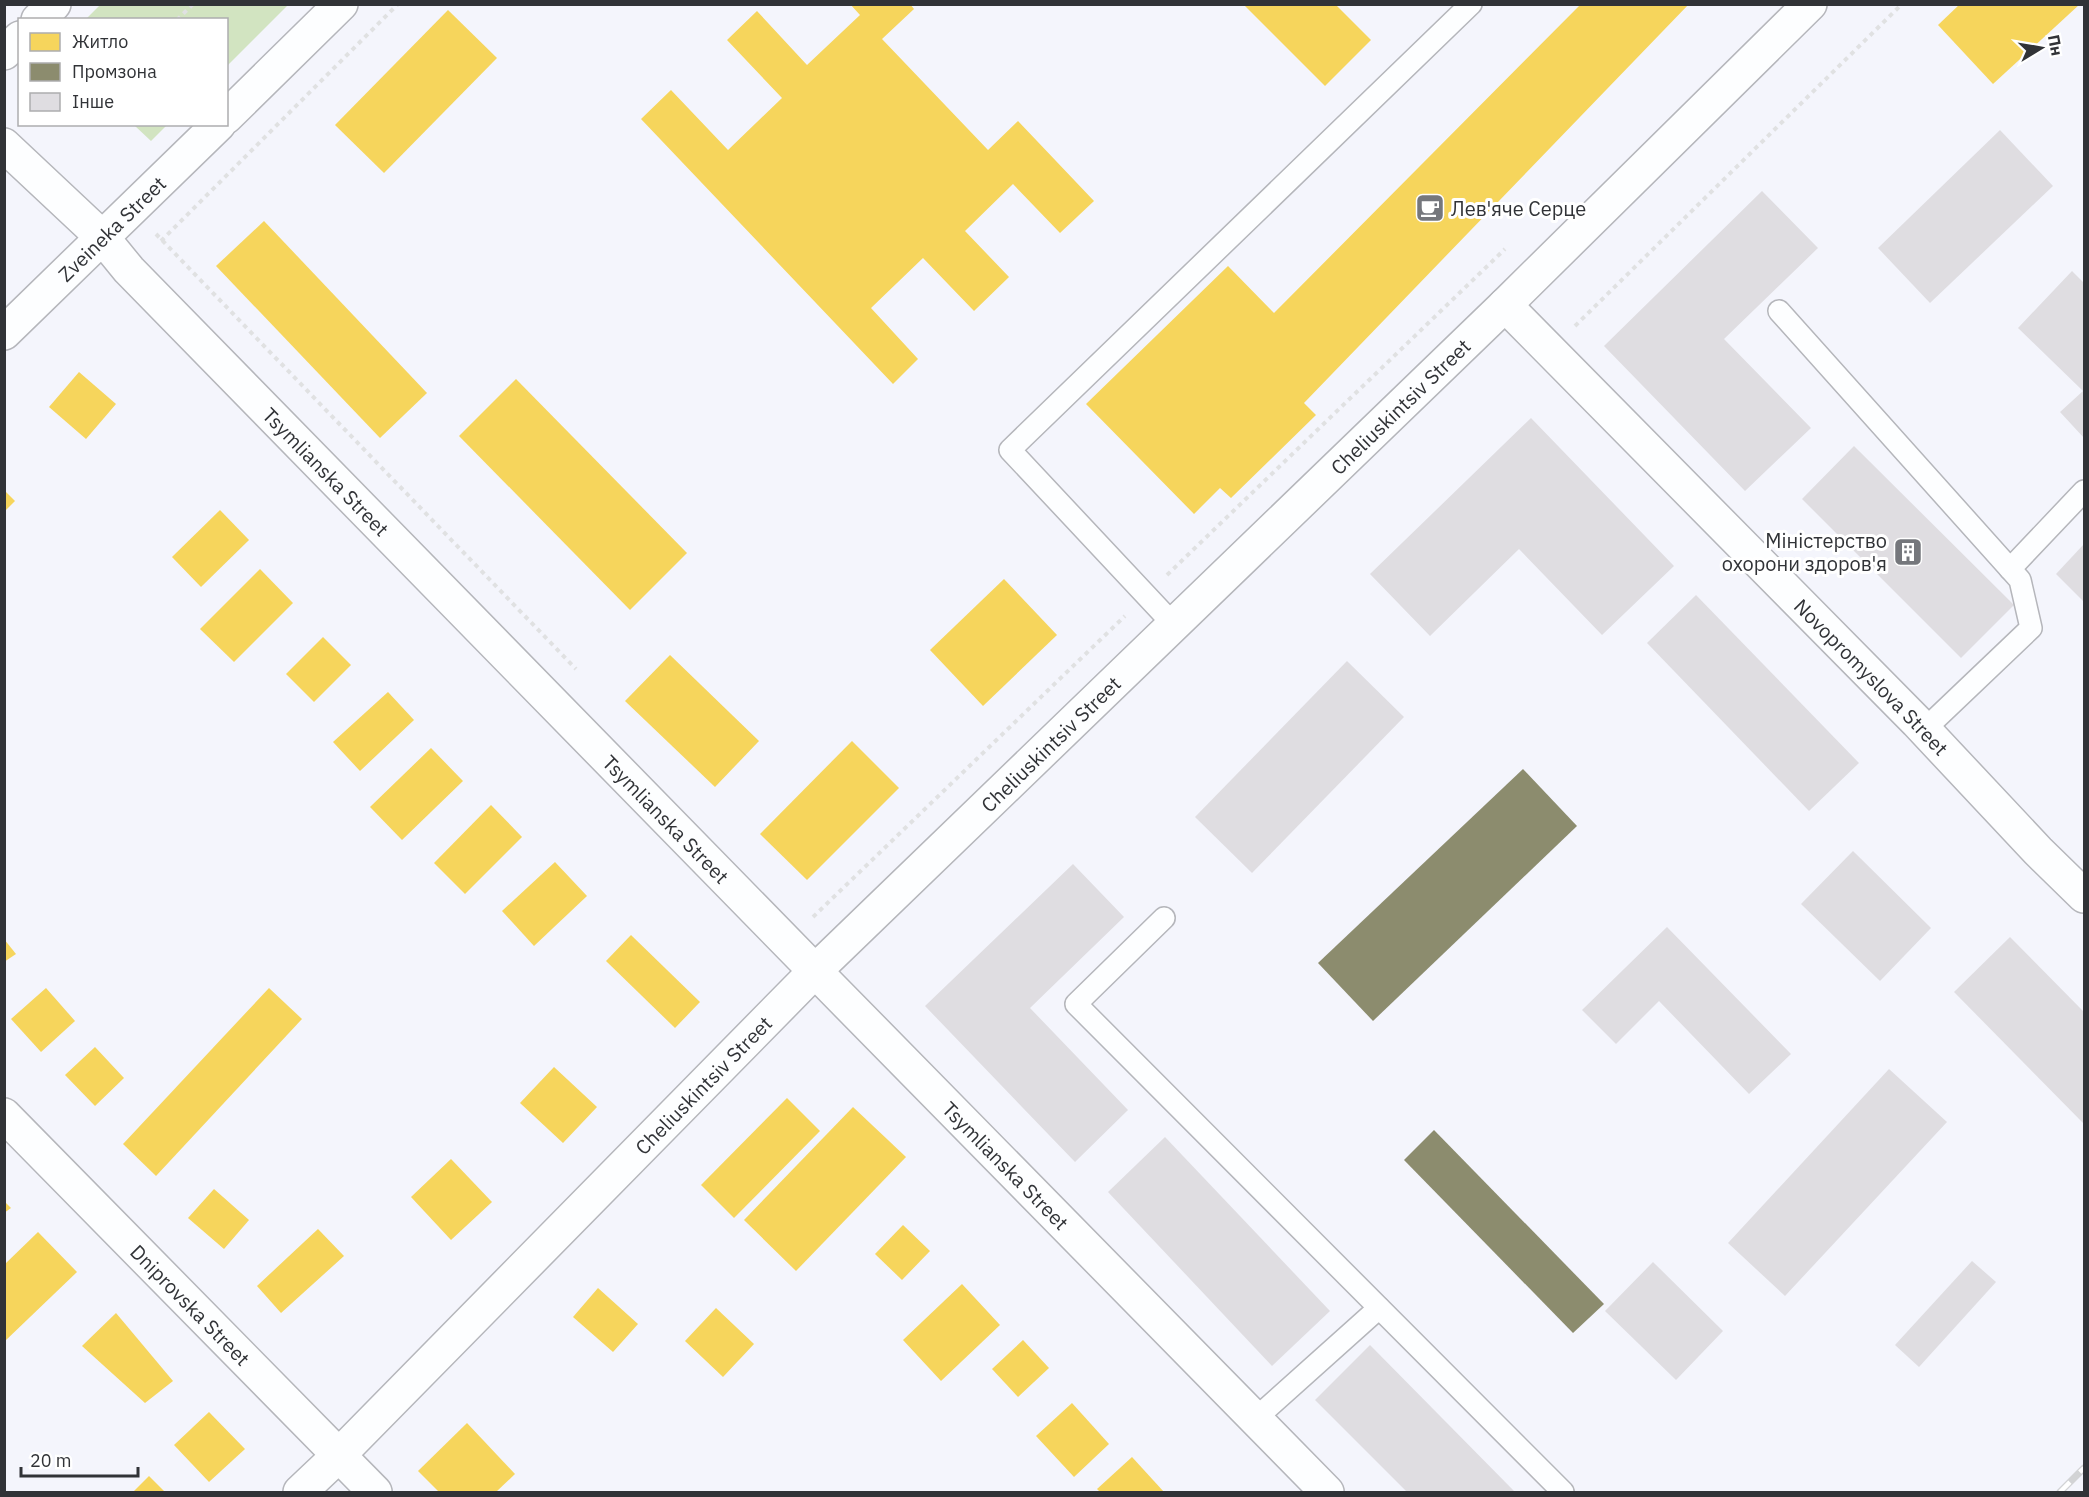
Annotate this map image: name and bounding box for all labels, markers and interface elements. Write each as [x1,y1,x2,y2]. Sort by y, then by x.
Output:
legend [18,18,228,126]
north arrow [2011,18,2071,78]
text: Житло [72,30,128,53]
text: Пн [2044,33,2068,57]
text: Промзона [72,60,157,83]
text: Інше [72,90,114,113]
street label: Zveineka Street [52,170,171,287]
cafe icon: Лев'яче Серце [1414,192,1446,224]
place label: Лев'яче Серце [1451,195,1586,222]
street label: Cheliuskintsiv Street [1324,332,1476,480]
street label: Tsymlianska Street [257,401,395,542]
place label: Міністерство охорони здоров'я [1722,527,1887,577]
building icon: Міністерство охорони здоров'я [1892,536,1924,568]
street label: Novopromyslova Street [1789,592,1955,761]
street label: Cheliuskintsiv Street [975,670,1126,818]
street label: Tsymlianska Street [597,749,735,889]
street label: Cheliuskintsiv Street [629,1010,777,1160]
street label: Tsymlianska Street [937,1095,1075,1235]
street label: Dniprovska Street [125,1238,256,1371]
scale bar [21,1440,138,1478]
text: 20 m [30,1449,72,1472]

